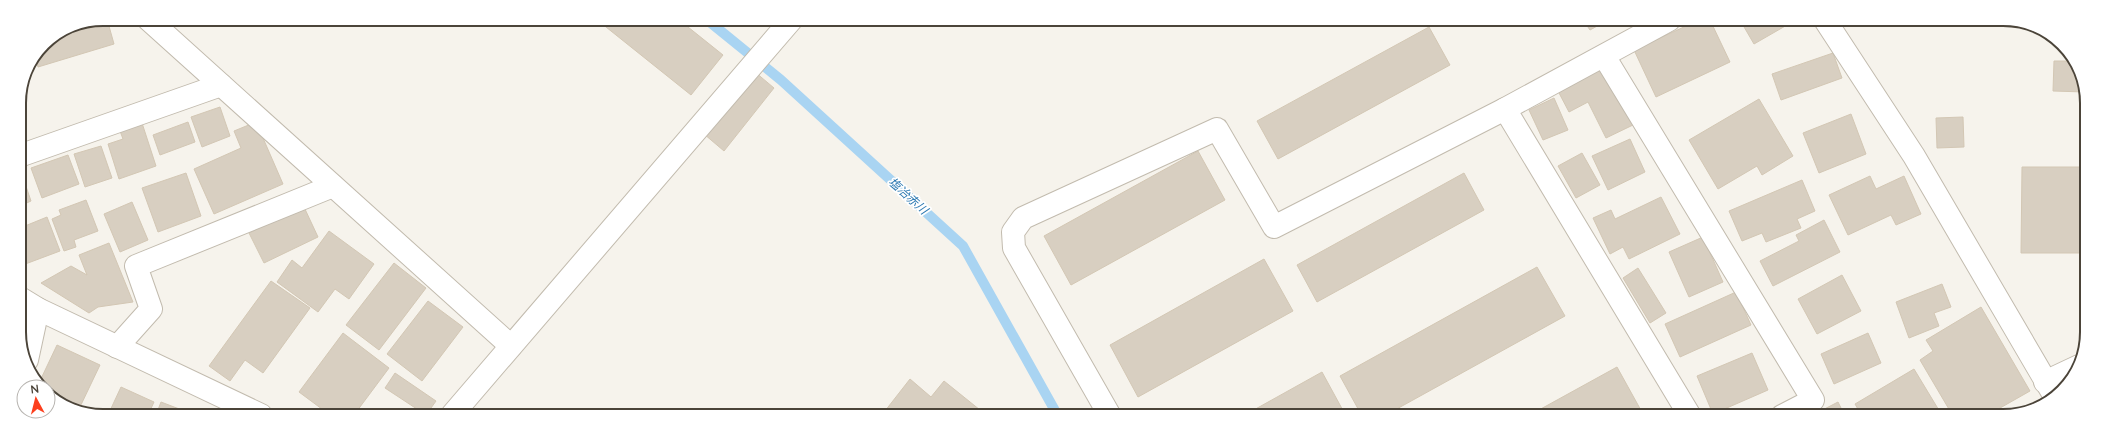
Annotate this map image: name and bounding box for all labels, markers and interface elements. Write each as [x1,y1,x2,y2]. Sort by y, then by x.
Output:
water label: 塩冶赤川 [885,174,933,219]
north arrow [16,379,56,419]
text: N [30,382,40,396]

